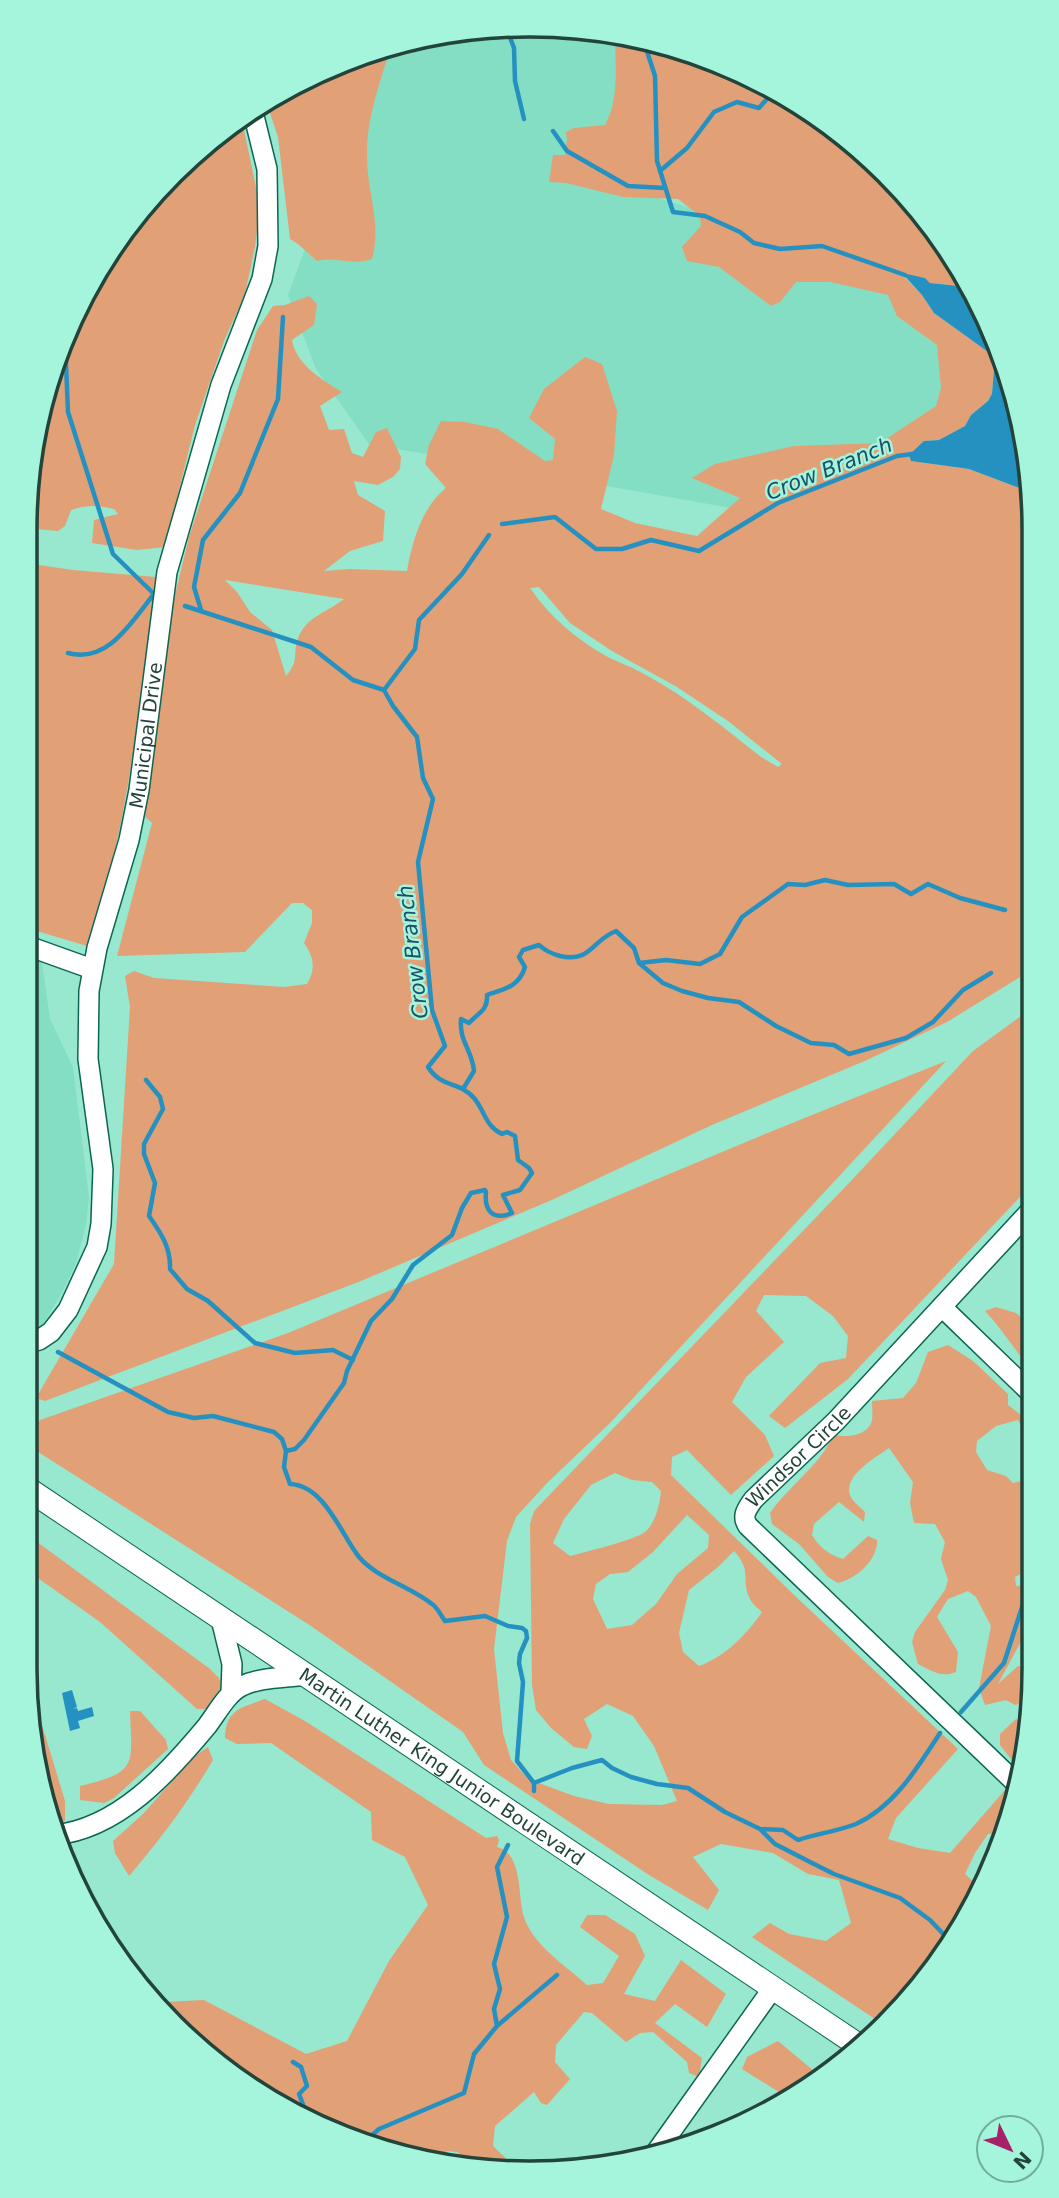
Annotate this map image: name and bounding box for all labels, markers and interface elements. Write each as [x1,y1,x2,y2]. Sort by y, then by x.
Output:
water label: Crow Branch [762,433,896,505]
street label: Municipal Drive [125,661,166,810]
water label: Crow Branch [393,884,433,1020]
street label: Windsor Circle [741,1402,855,1512]
street label: Martin Luther King Junior Boulevard [295,1663,589,1870]
north arrow [975,2114,1045,2184]
text: N [1009,2147,1036,2174]

